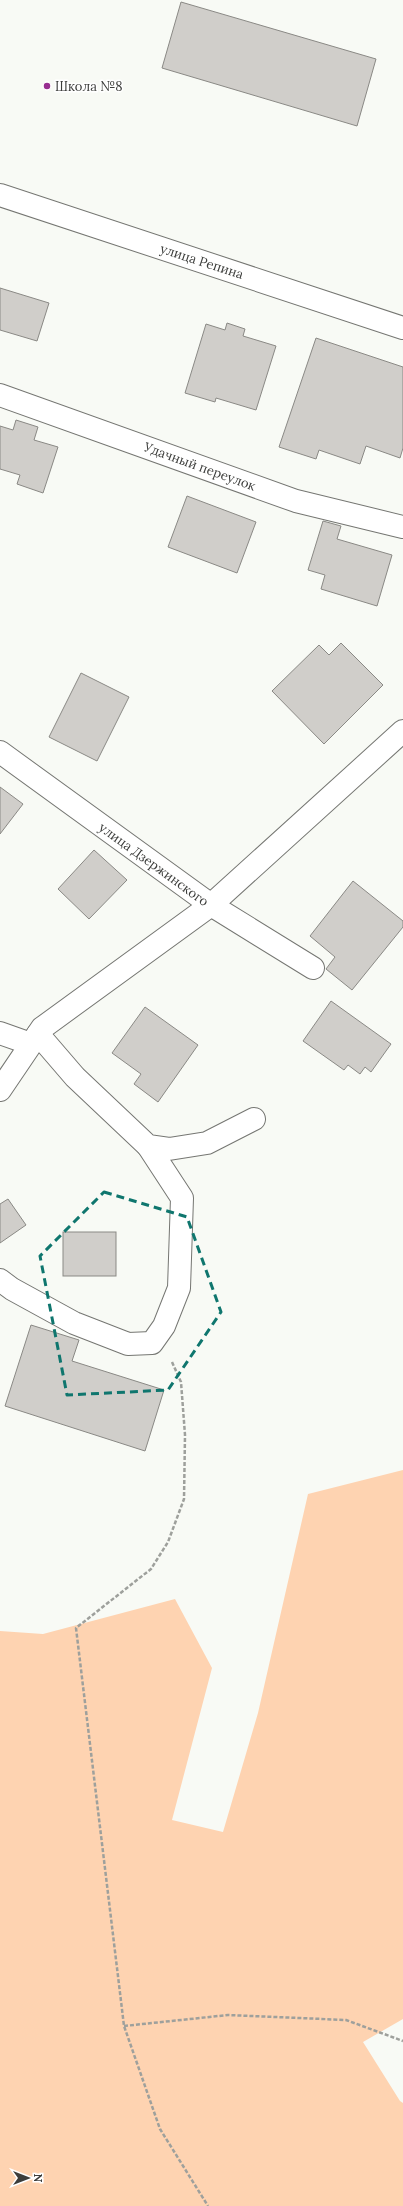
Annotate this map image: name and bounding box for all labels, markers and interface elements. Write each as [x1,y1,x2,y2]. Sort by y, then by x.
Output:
place label: Школа №8 [55,78,123,95]
marker: Школа №8 [42,81,52,91]
street label: улица Репина [158,240,246,283]
street label: Удачный переулок [141,438,258,495]
street label: улица Дзержинского [95,819,212,910]
north arrow [8,2158,48,2198]
text: N [31,2174,45,2183]

